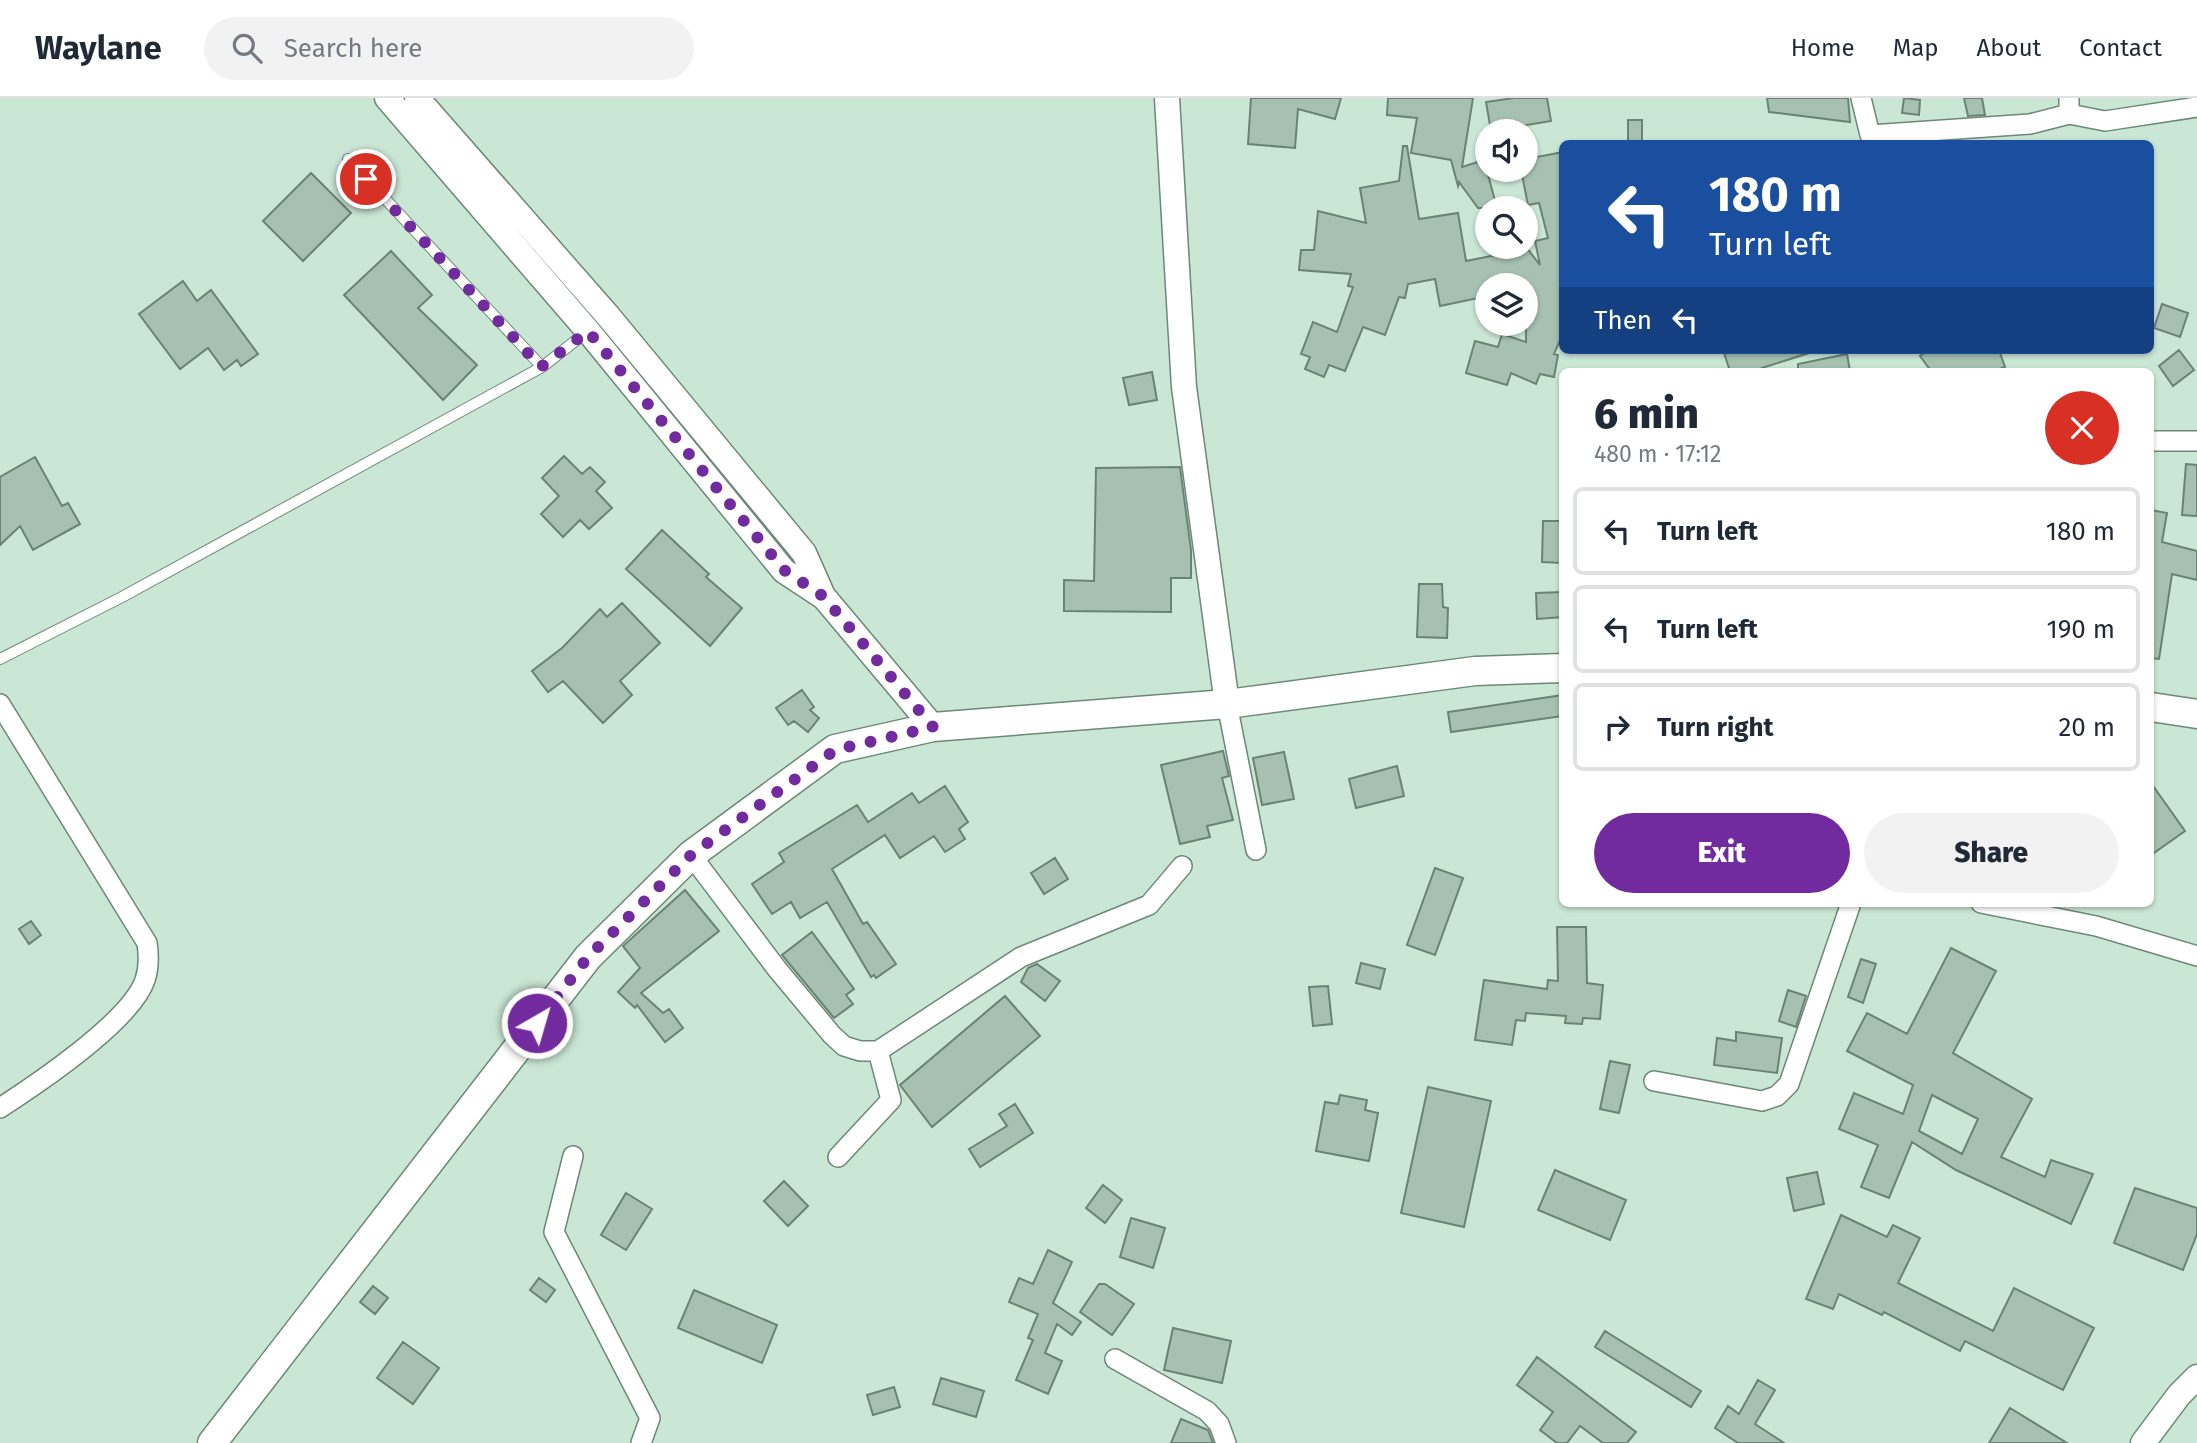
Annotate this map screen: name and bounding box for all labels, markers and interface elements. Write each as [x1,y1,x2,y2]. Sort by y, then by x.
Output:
search box [204,17,694,80]
text: Waylane [35,28,162,68]
icon: search [228,29,266,67]
text: Search here [284,33,423,64]
text: Home [1791,34,1855,62]
text: Map [1893,34,1939,62]
text: About [1977,34,2041,62]
text: Contact [2079,34,2162,62]
map controls [1475,119,1538,336]
button: sound [1475,119,1538,182]
pin [336,149,396,209]
icon: arrive [347,160,385,198]
text: 180 m [1709,165,1842,224]
icon: left [1594,168,1685,259]
button: search [1475,196,1538,259]
text: Turn left [1709,225,1831,263]
button: layers [1475,273,1538,336]
icon: left [1666,301,1704,339]
text: Then [1594,305,1652,336]
text: 6 min [1594,389,1699,439]
button: close [2045,391,2119,465]
text: 480 m · 17:12 [1594,440,1721,468]
icon: left [1598,512,1636,550]
text: Turn left [1657,516,1758,547]
text: 180 m [2046,516,2115,547]
icon: left [1598,610,1636,648]
text: Turn left [1657,614,1758,645]
text: 190 m [2046,614,2115,645]
icon: right [1598,708,1636,746]
text: Turn right [1657,712,1774,743]
text: 20 m [2058,712,2115,743]
button: Exit [1594,813,1850,893]
button: Share [1864,813,2119,893]
position arrow [500,986,574,1060]

